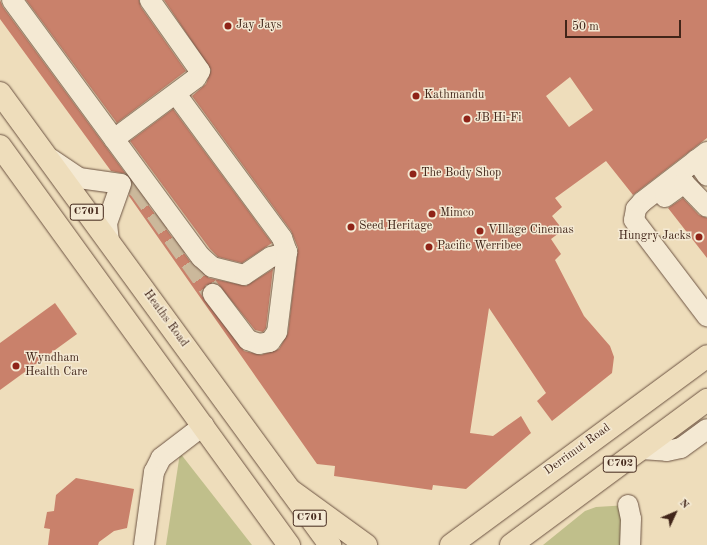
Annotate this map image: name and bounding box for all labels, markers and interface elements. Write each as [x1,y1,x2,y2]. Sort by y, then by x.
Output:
scale bar [567,12,683,38]
place label: Jay Jays [236,19,282,33]
marker: Jay Jays [223,21,233,31]
text: 50 m [572,21,599,33]
place label: Kathmandu [424,89,484,103]
marker: Kathmandu [411,91,421,101]
place label: JB Hi-Fi [475,112,522,126]
marker: JB Hi-Fi [462,114,472,124]
place label: The Body Shop [421,167,501,181]
marker: The Body Shop [408,169,418,179]
road number: C701 [69,203,105,221]
place label: Mimco [440,207,474,221]
marker: Mimco [427,209,437,219]
place label: Seed Heritage [359,220,432,234]
marker: Seed Heritage [346,222,356,232]
place label: VIllage Cinemas [488,224,574,238]
marker: VIllage Cinemas [475,226,485,236]
place label: Hungry Jacks [618,230,691,244]
marker: Hungry Jacks [694,232,704,242]
place label: Pacific Werribee [437,240,521,254]
marker: Pacific Werribee [424,242,434,252]
street label: Heaths Road [140,288,190,350]
place label: Wyndham Health Care [25,352,88,380]
marker: Wyndham Health Care [10,360,22,372]
street label: Derrimut Road [542,421,614,479]
road number: C702 [602,455,638,473]
north arrow [655,493,695,533]
text: N [677,497,691,511]
road number: C701 [292,509,328,527]

